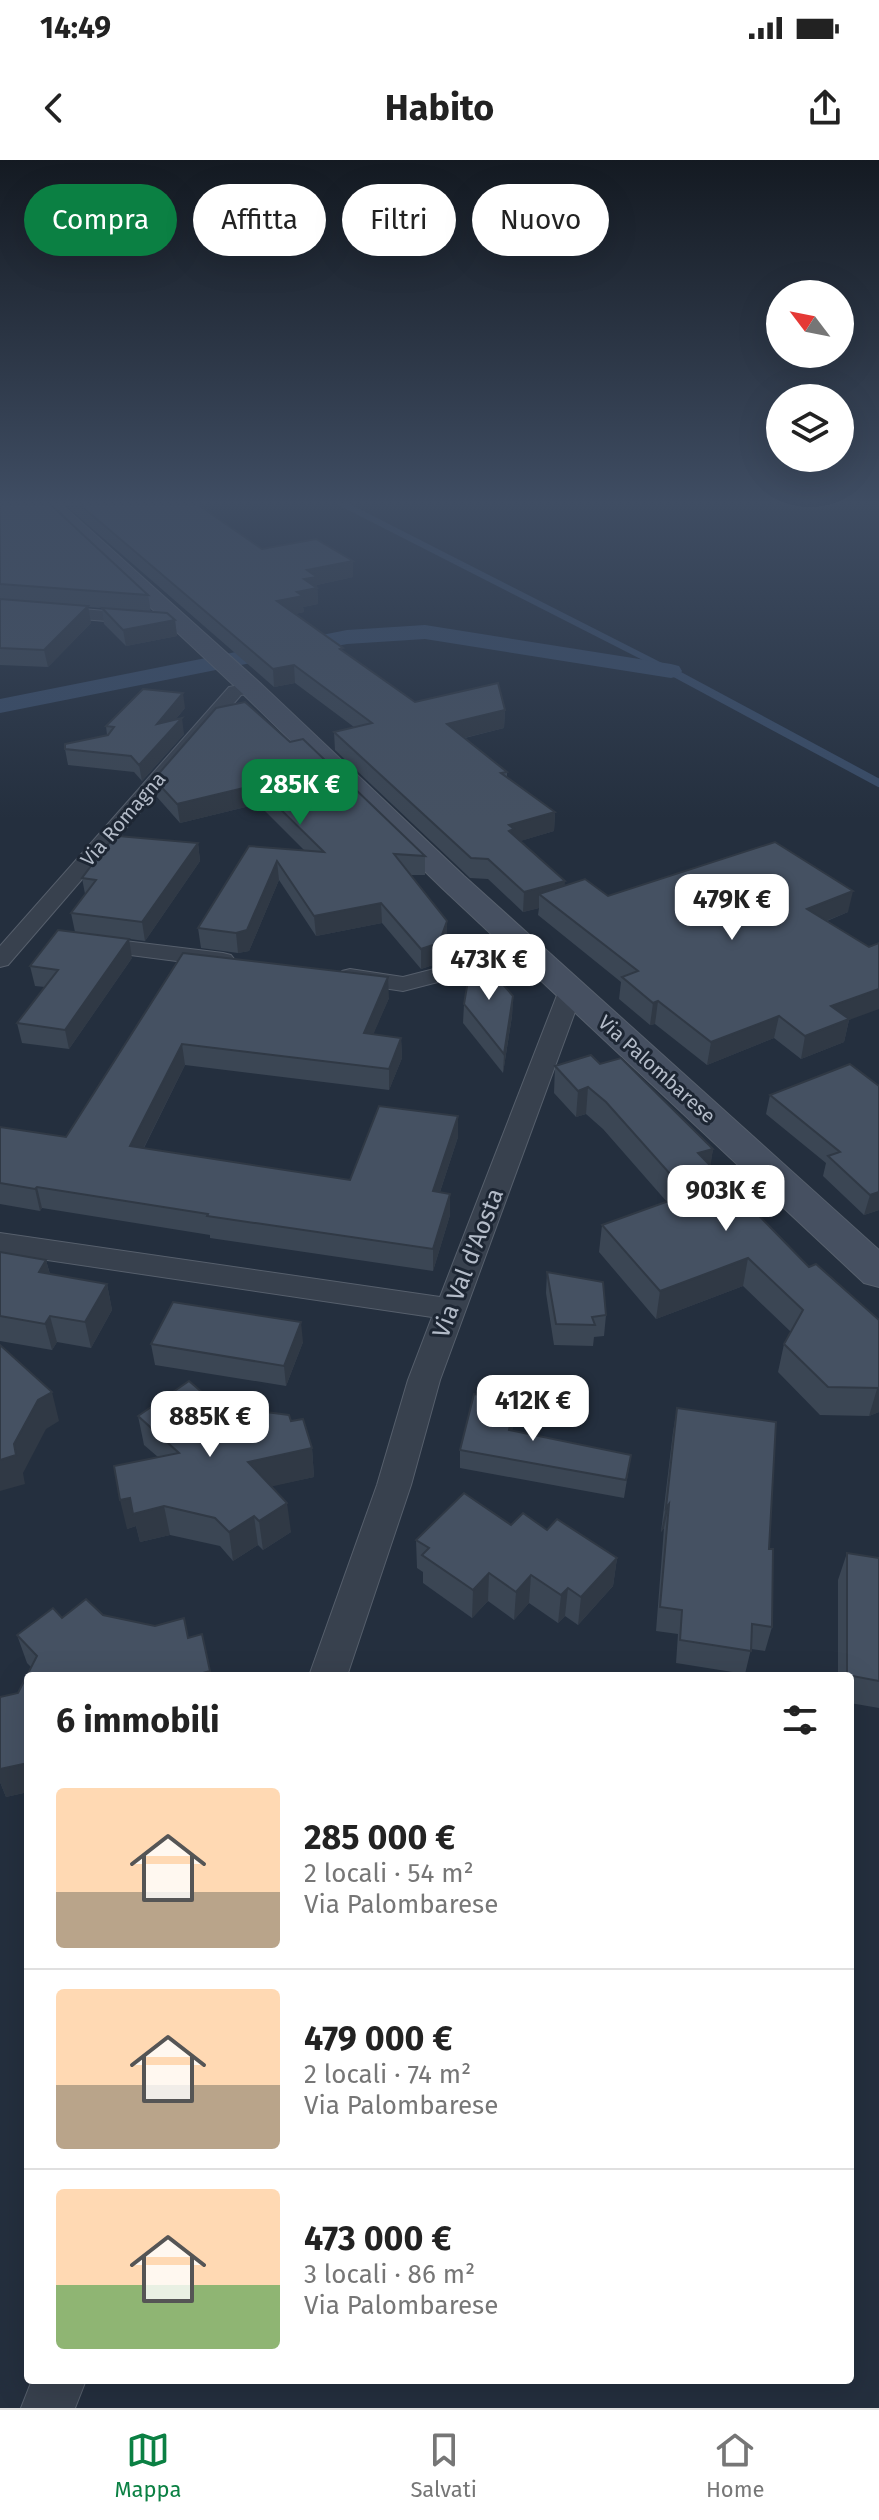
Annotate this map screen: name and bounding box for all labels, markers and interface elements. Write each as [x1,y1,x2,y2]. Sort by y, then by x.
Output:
text: 14:49 [40,10,111,46]
icon: back [32,86,76,130]
text: Habito [385,86,494,130]
icon: share [803,86,847,130]
chip: Compra [24,184,177,256]
chip: Affitta [193,184,326,256]
chip: Filtri [342,184,456,256]
chip: Nuovo [472,184,609,256]
north arrow [766,280,854,368]
map controls [766,280,854,472]
button: layers [766,384,854,472]
pin: 285K € [235,759,365,827]
street label: Via Romagna [75,767,171,871]
text: 285K € [260,769,340,800]
pin: 479K € [667,874,797,942]
text: 479K € [693,884,771,915]
pin: 473K € [424,934,554,1002]
text: 473K € [450,944,528,975]
street label: Via Palombarese [593,1010,721,1128]
pin: 903K € [661,1165,791,1233]
text: 903K € [685,1175,767,1206]
street label: Via Val d'Aosta [427,1184,509,1342]
pin: 412K € [468,1375,598,1443]
text: 412K € [495,1385,571,1416]
pin: 885K € [145,1391,275,1459]
text: 885K € [169,1401,251,1432]
icon: filters [778,1698,822,1742]
text: 6 immobili [56,1700,220,1741]
text: 285 000 € [304,1817,455,1858]
icon: home [120,1820,216,1916]
text: 2 locali · 54 m² [304,1858,474,1889]
text: Via Palombarese [304,1889,498,1920]
text: 479 000 € [304,2018,453,2059]
icon: home [120,2021,216,2117]
text: 2 locali · 74 m² [304,2059,471,2090]
text: Via Palombarese [304,2090,498,2121]
text: 473 000 € [304,2218,452,2259]
icon: home [120,2221,216,2317]
text: 3 locali · 86 m² [304,2259,475,2290]
text: Via Palombarese [304,2290,498,2321]
tab: Mappa [114,2428,181,2503]
tab: Salvati [410,2428,477,2503]
tab: Home [706,2428,765,2503]

